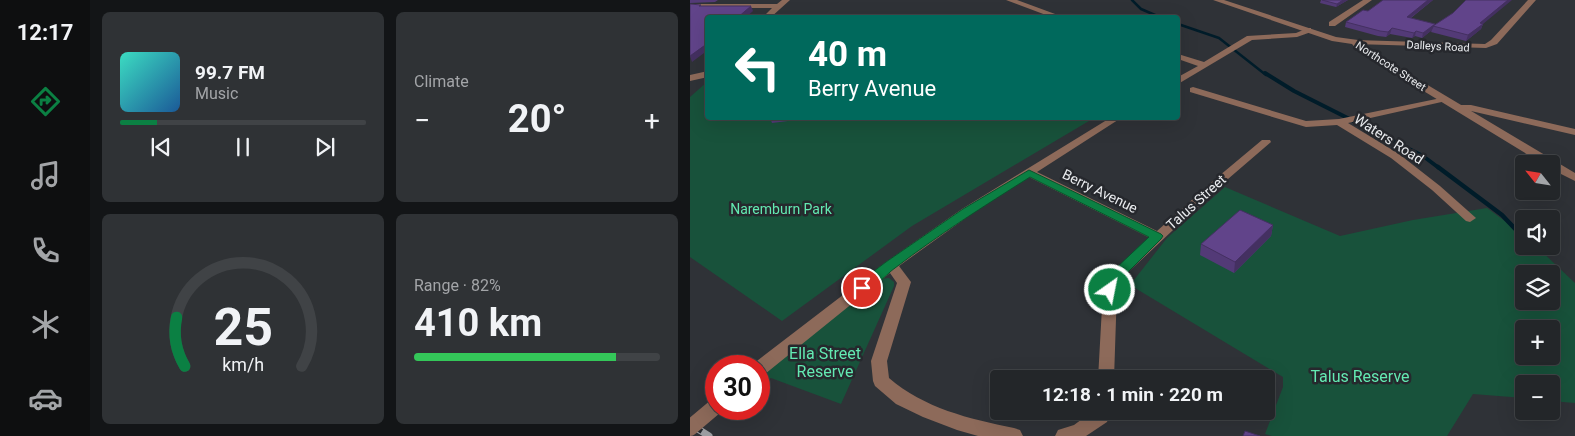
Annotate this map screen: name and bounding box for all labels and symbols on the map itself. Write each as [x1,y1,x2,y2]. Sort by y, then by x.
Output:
street label: Dalleys Road [1406,38,1470,55]
street label: Northcote Street [1353,39,1429,94]
street label: Waters Road [1351,111,1427,167]
north arrow [1515,155,1560,200]
street label: Berry Avenue [1060,166,1140,216]
street label: Talus Street [1163,171,1229,233]
park label: Naremburn Park [730,201,833,217]
position arrow [1083,263,1135,315]
pin [841,267,883,309]
park label: Ella Street Reserve [789,344,861,381]
speed limit sign: 30 [705,355,770,420]
park label: Talus Reserve [1310,367,1410,386]

